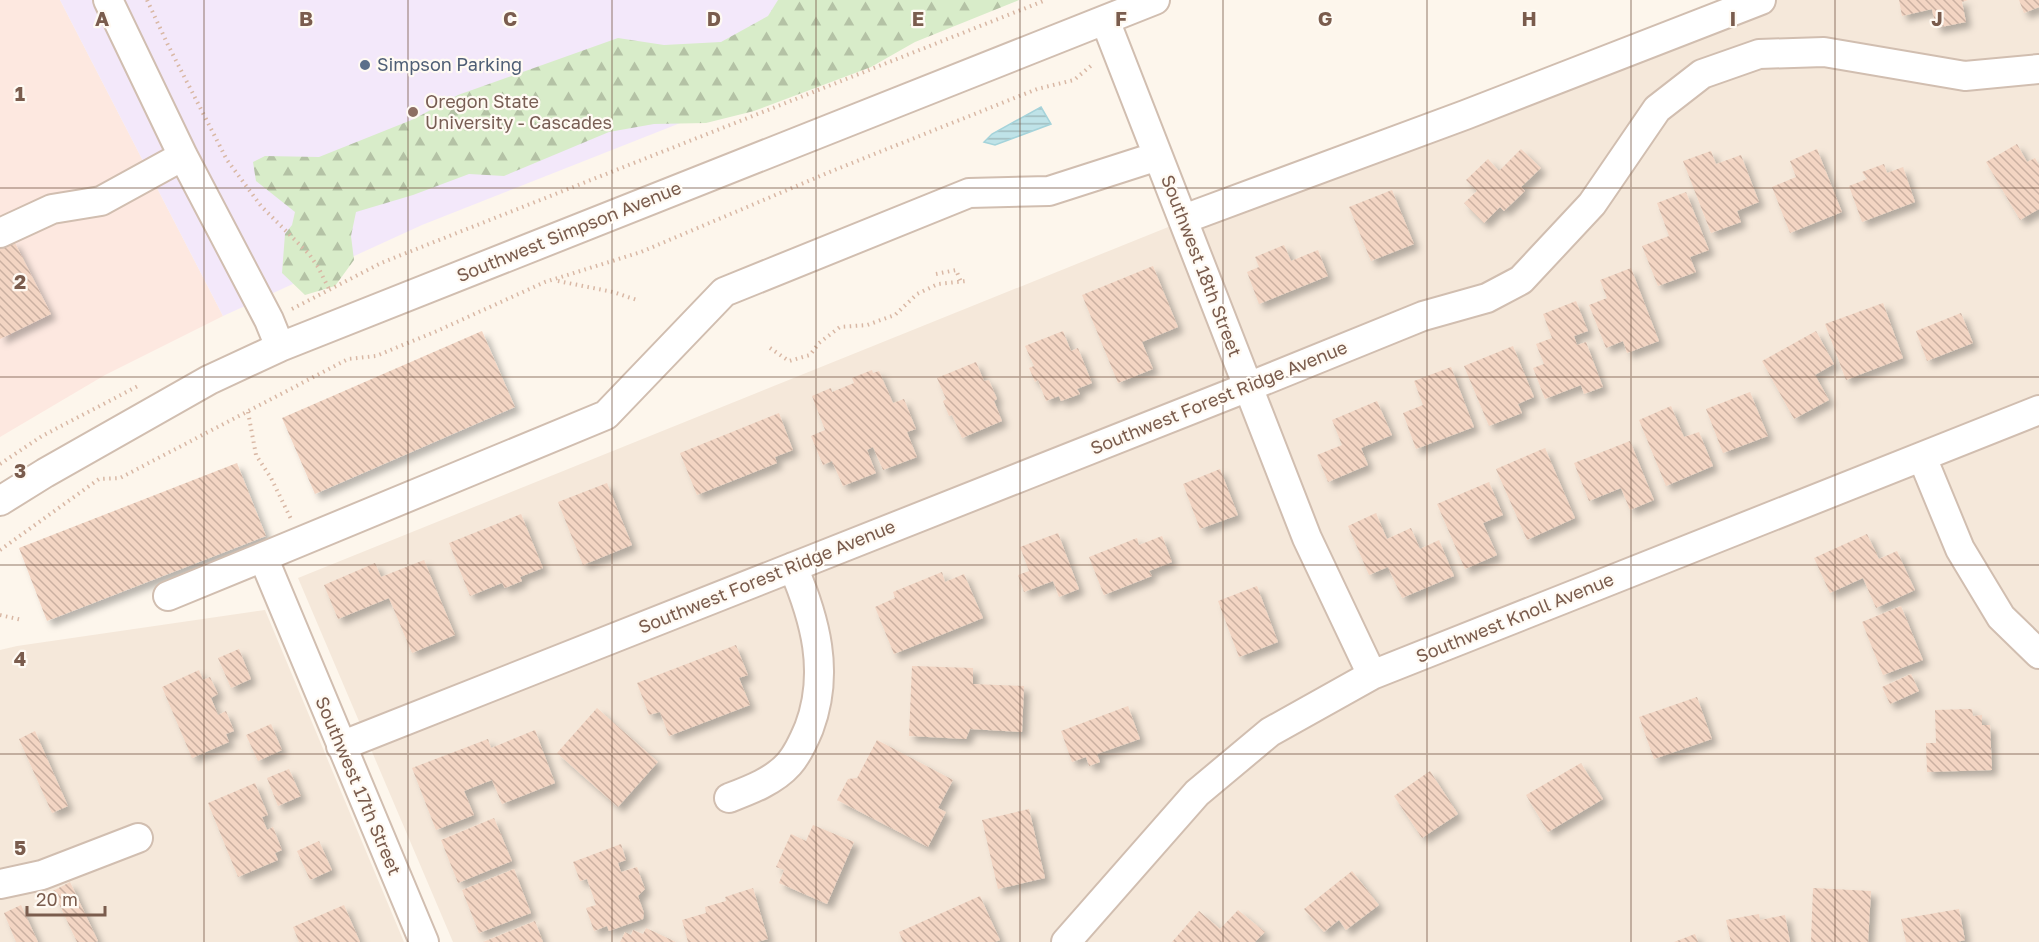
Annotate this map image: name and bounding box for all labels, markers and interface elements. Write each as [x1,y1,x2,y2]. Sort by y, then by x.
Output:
text: A [95,6,109,30]
text: B [299,6,313,30]
text: C [503,6,517,30]
text: D [707,6,721,30]
text: E [912,6,924,30]
text: F [1115,6,1127,30]
text: G [1318,6,1332,30]
text: H [1521,6,1537,30]
text: I [1730,6,1736,30]
text: J [1931,6,1943,30]
place label: Simpson Parking [377,53,522,75]
marker: Simpson Parking [358,58,372,72]
text: 1 [15,81,25,105]
place label: Oregon State University - Cascades [425,90,612,133]
marker: Oregon State University - Cascades [406,105,420,119]
street label: Southwest 18th Street [1157,172,1247,360]
street label: Southwest Simpson Avenue [453,176,684,286]
text: 2 [14,269,26,293]
street label: Southwest Forest Ridge Avenue [1087,335,1350,459]
text: 3 [14,458,26,482]
street label: Southwest Forest Ridge Avenue [635,514,898,638]
street label: Southwest Knoll Avenue [1413,567,1617,667]
text: 4 [14,646,26,670]
street label: Southwest 17th Street [311,693,406,878]
text: 5 [14,835,26,859]
scale bar [27,879,105,917]
text: 20 m [36,888,78,910]

